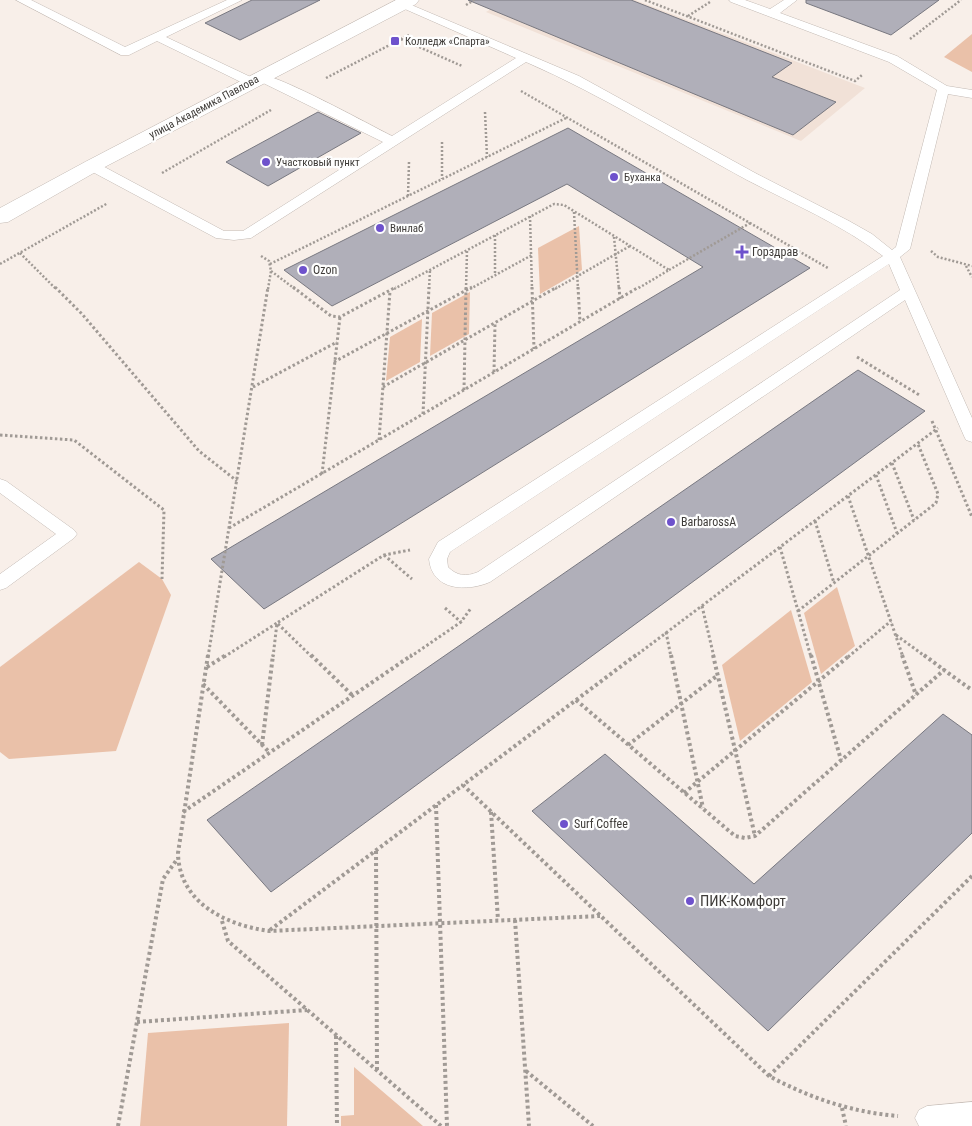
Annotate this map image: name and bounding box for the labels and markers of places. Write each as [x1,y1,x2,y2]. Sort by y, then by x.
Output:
marker: Колледж «Спарта» [389,35,401,47]
place label: Колледж «Спарта» [405,35,490,48]
marker: Участковый пункт [260,156,272,168]
place label: Участковый пункт [276,156,360,169]
marker: Буханка [608,171,620,183]
place label: Буханка [624,171,661,184]
marker: Винлаб [374,222,386,234]
place label: Винлаб [390,222,423,235]
place label: Горздрав [752,245,798,259]
marker: Горздрав [736,246,748,258]
place label: Ozon [313,263,337,277]
marker: Ozon [297,264,309,276]
place label: BarbarossA [681,515,736,529]
marker: BarbarossA [665,516,677,528]
place label: Surf Coffee [574,817,628,831]
marker: Surf Coffee [558,818,570,830]
place label: ПИК-Комфорт [700,892,786,910]
marker: ПИК-Комфорт [684,895,696,907]

